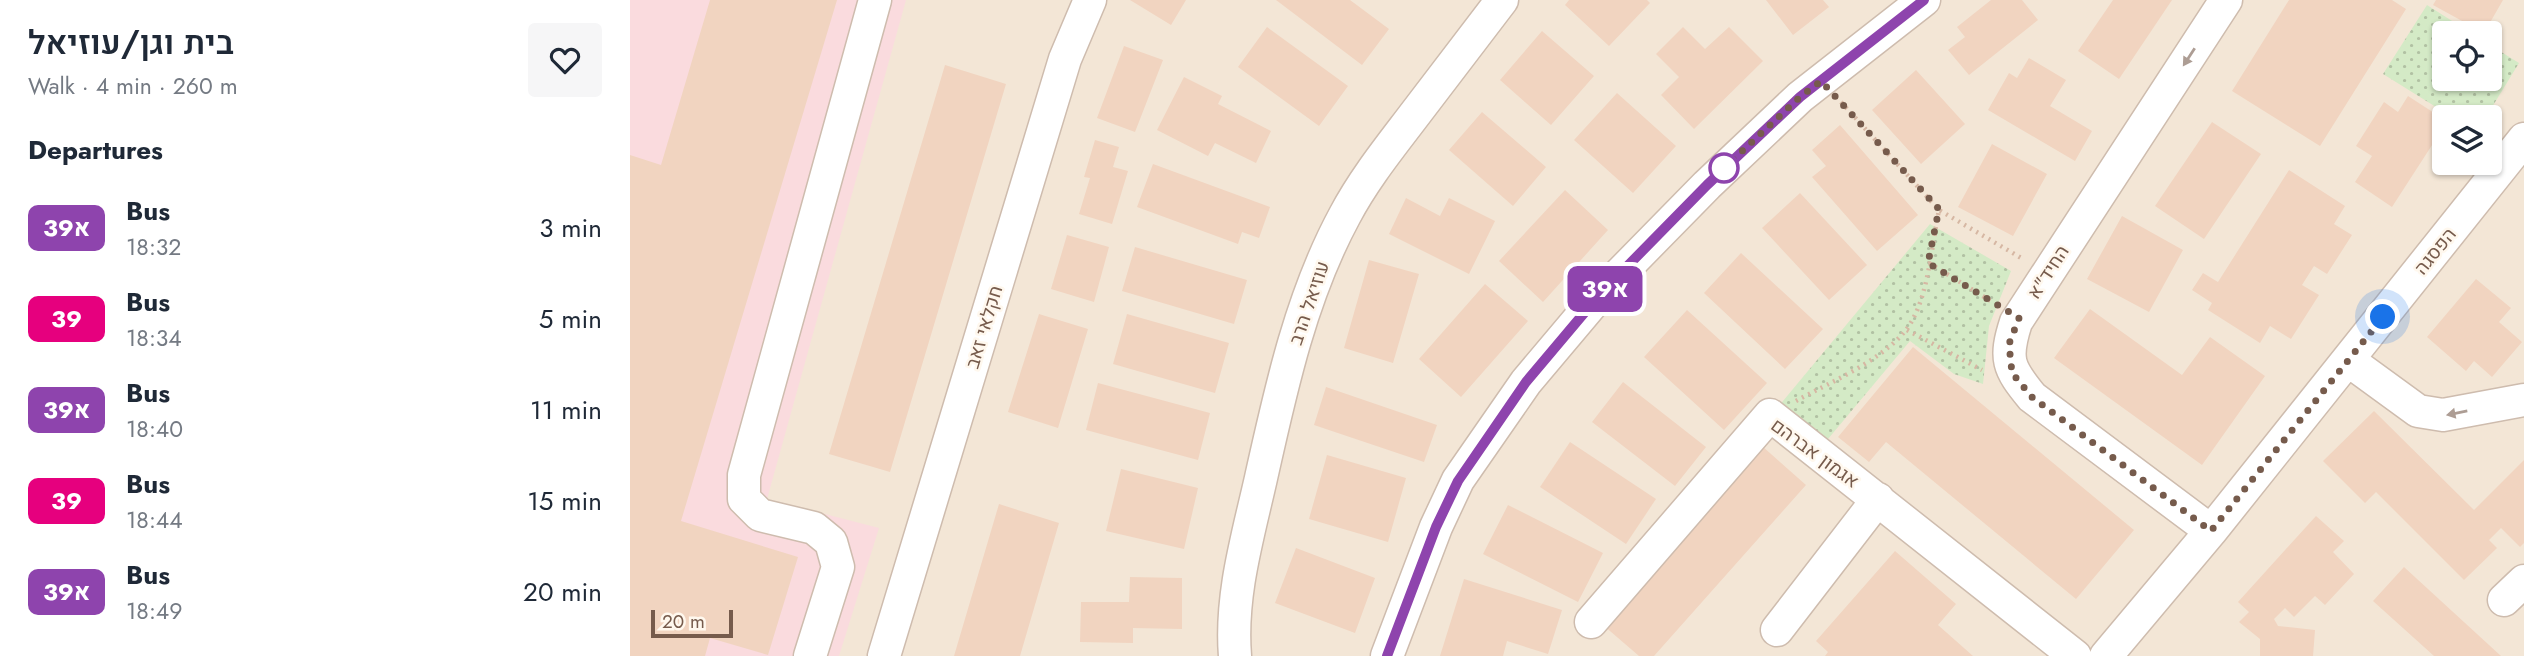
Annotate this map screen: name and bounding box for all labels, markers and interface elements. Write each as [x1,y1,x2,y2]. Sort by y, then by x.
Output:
text: בית וגן/עוזיאל [28,19,234,66]
map controls [2432,21,2502,175]
button: locate [2432,21,2502,91]
button: heart [528,23,602,97]
one-way arrow [2182,47,2195,67]
text: Walk · 4 min · 260 m [28,69,238,103]
button: layers [2432,105,2502,175]
text: Departures [28,131,163,169]
unlabelled marker [1709,153,1739,183]
text: Bus [126,192,170,230]
text: 3 min [539,209,602,247]
text: 39א [43,210,90,245]
street label: הפסגה [2408,222,2462,280]
text: 18:32 [126,230,181,264]
street label: החיד"א [2021,240,2075,304]
street label: עוזיאל הרב [1282,257,1336,349]
line badge: 39א [1565,266,1645,312]
text: 39א [1581,271,1629,306]
street label: חקלאי זאב [959,282,1009,372]
text: Bus [126,283,170,321]
your location [2365,299,2400,334]
text: 5 min [539,300,602,338]
text: 39 [51,301,82,336]
text: 18:34 [126,321,182,355]
text: Bus [126,374,170,412]
text: 11 min [530,391,602,429]
text: 39א [43,392,90,427]
one-way arrow [2446,407,2468,418]
text: 18:40 [126,412,183,446]
street label: אגמון אברהם [1765,412,1865,494]
text: Bus [126,465,170,503]
text: 15 min [527,482,602,520]
text: 39 [51,483,82,518]
text: 18:44 [126,503,183,537]
text: Bus [126,556,170,594]
text: 20 min [523,573,602,611]
text: 39א [43,574,90,609]
text: 18:49 [126,594,182,628]
scale bar [651,607,733,639]
text: 20 m [662,608,705,635]

